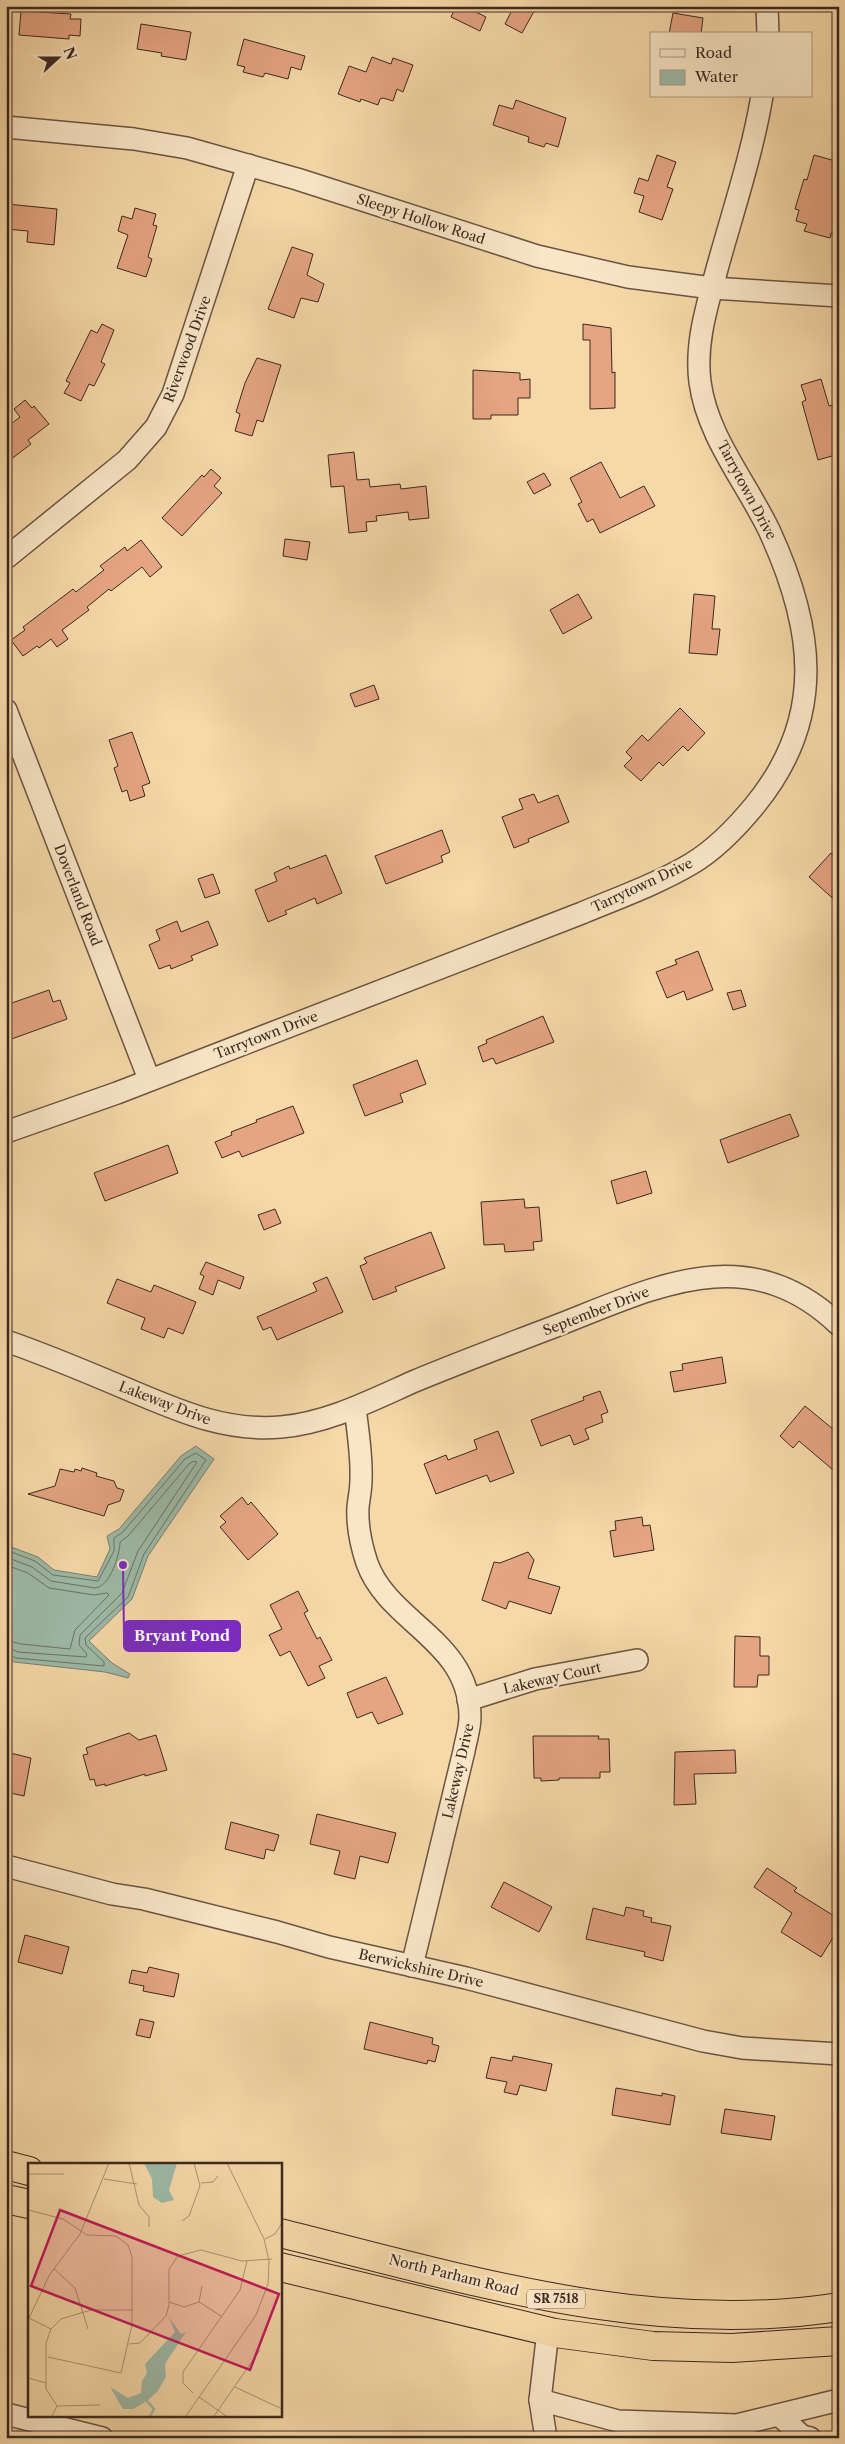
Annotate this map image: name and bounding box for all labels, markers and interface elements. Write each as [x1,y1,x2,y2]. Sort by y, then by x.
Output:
north arrow [32,32,82,82]
legend [650,32,812,98]
text: Road [695,43,732,62]
text: N [60,44,81,62]
text: Water [694,67,739,86]
street label: Sleepy Hollow Road [355,190,488,248]
street label: Riverwood Drive [159,293,215,405]
street label: Tarrytown Drive [713,437,781,543]
street label: Doverland Road [50,842,106,949]
street label: Tarrytown Drive [588,854,696,916]
street label: Tarrytown Drive [212,1007,321,1063]
street label: September Drive [540,1282,652,1340]
street label: Lakeway Drive [116,1377,214,1429]
callout: Bryant Pond [124,1621,240,1651]
text: Bryant Pond [134,1626,230,1645]
street label: Lakeway Court [501,1658,603,1698]
street label: Lakeway Drive [438,1721,478,1820]
street label: Berwickshire Drive [357,1945,485,1991]
inset map [28,2163,281,2416]
street label: North Parham Road [387,2250,521,2300]
road number: SR 7518 [527,2290,585,2308]

